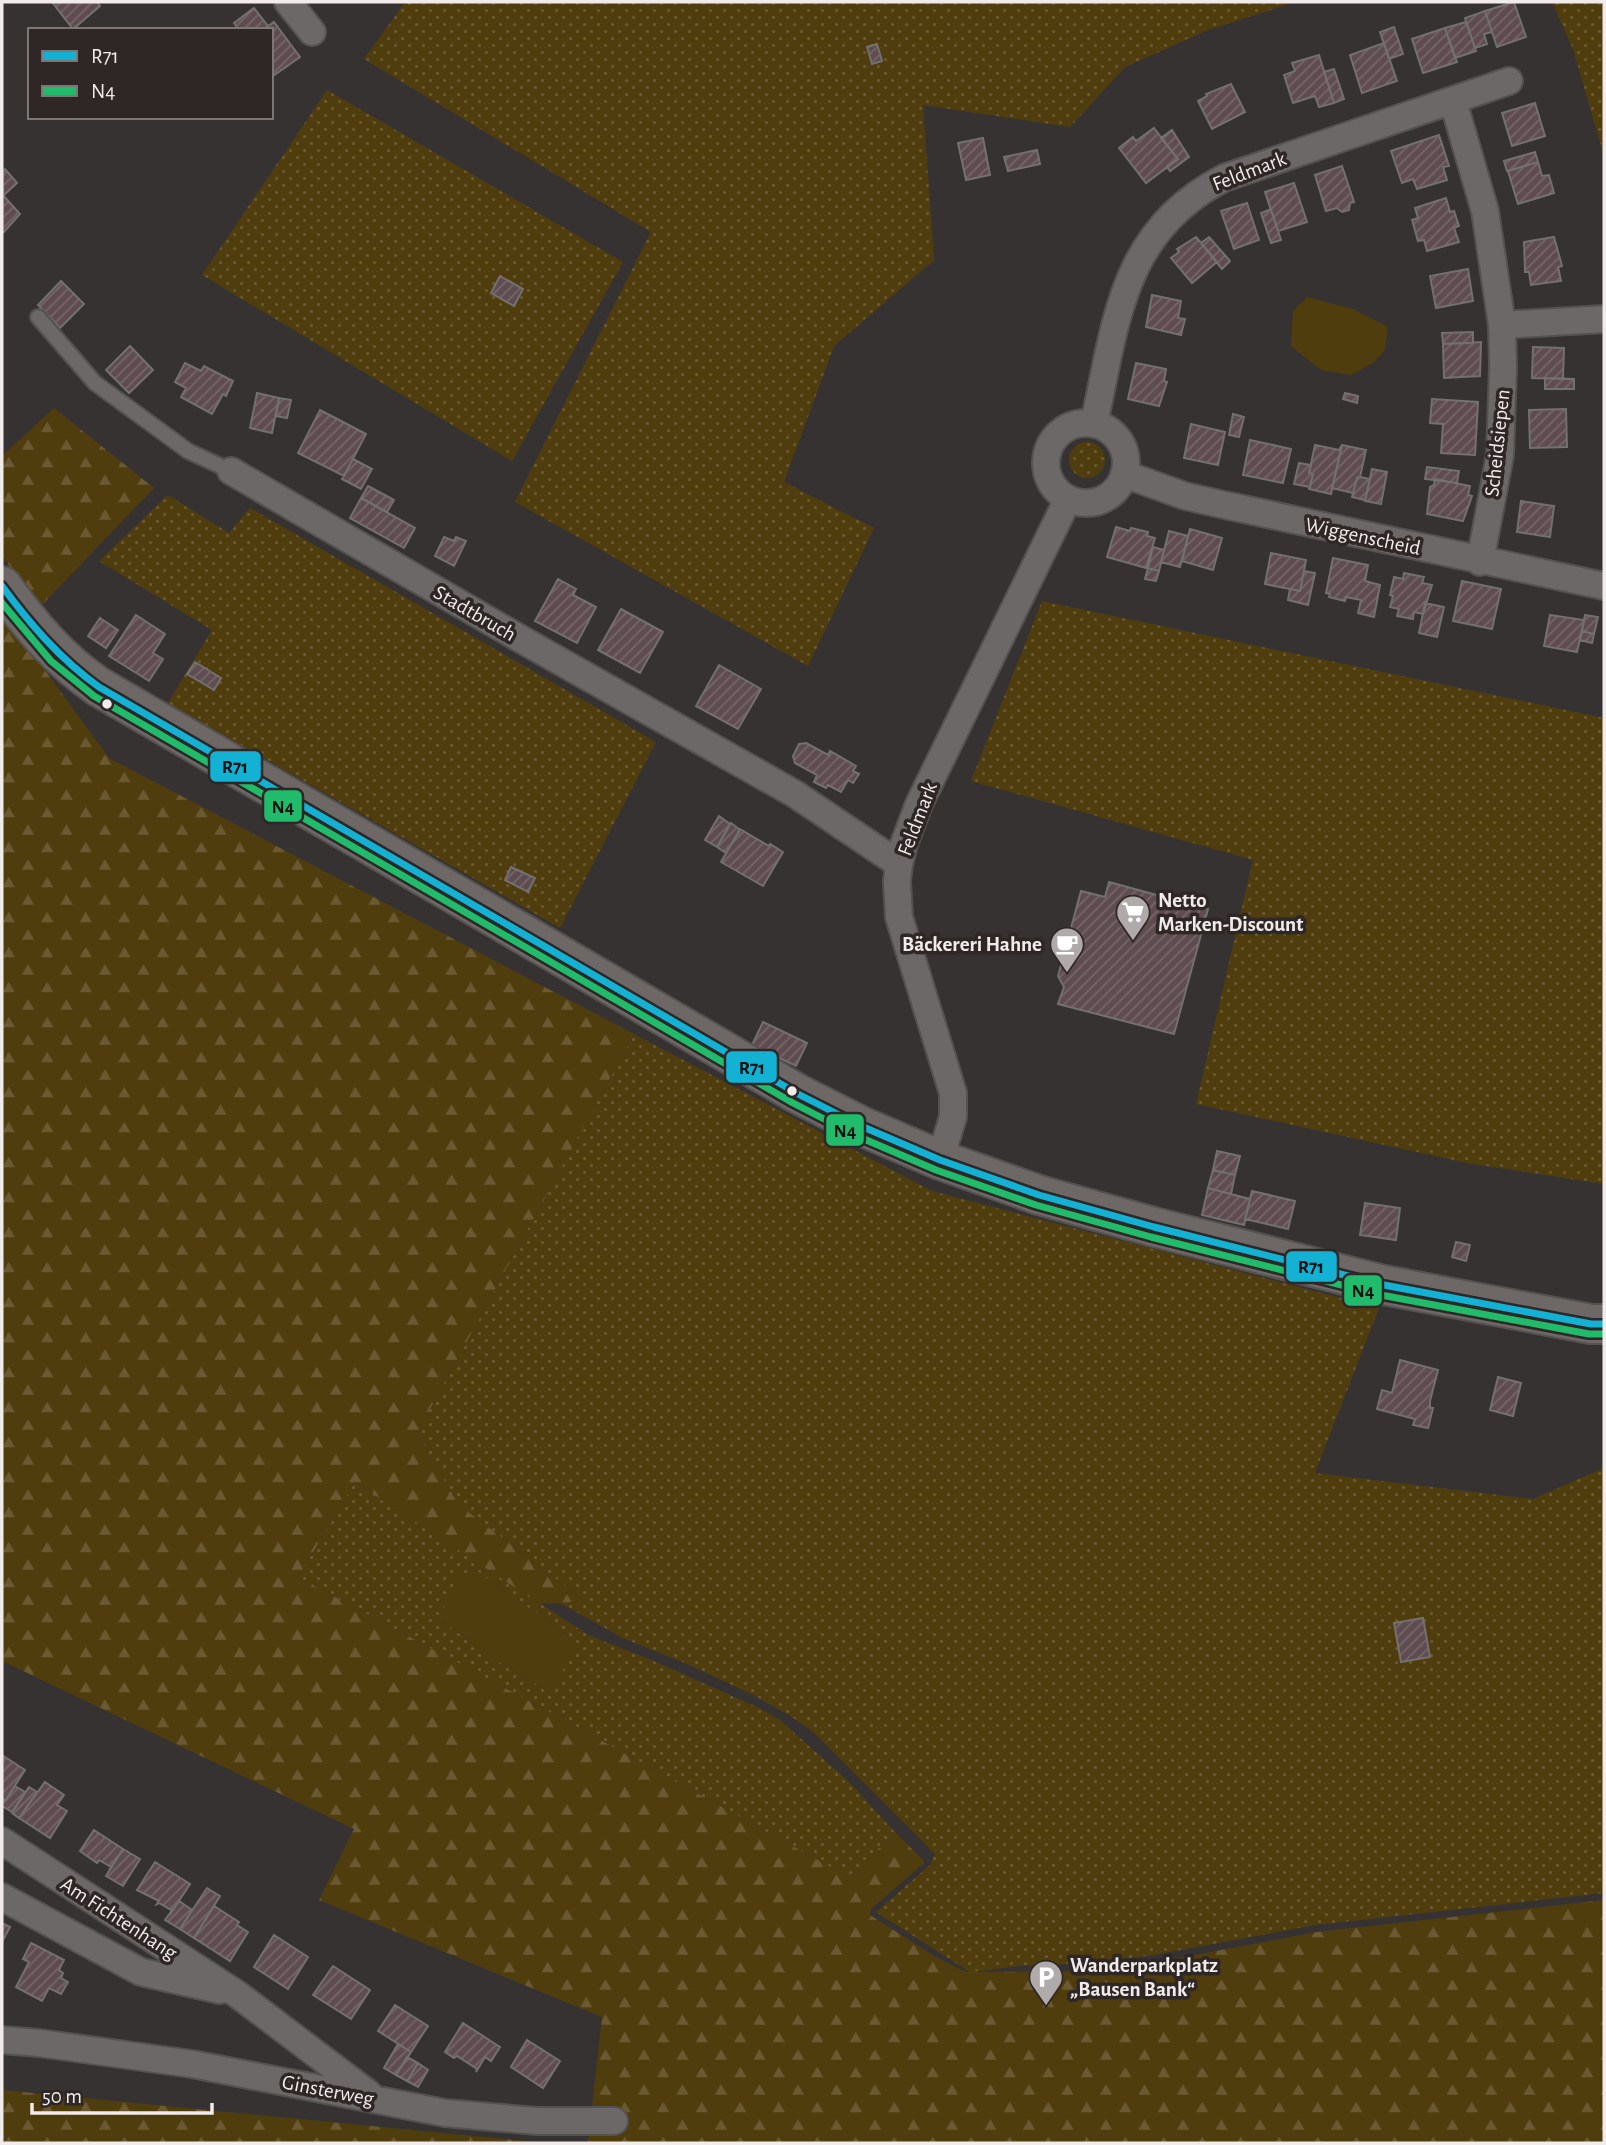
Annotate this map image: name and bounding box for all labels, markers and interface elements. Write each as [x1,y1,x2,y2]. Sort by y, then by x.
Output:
legend [28,28,273,119]
text: R71 [91,46,119,67]
text: N4 [91,81,115,102]
street label: Feldmark [1210,148,1289,195]
street label: Scheidsiepen [1481,388,1514,498]
street label: Wiggenscheid [1303,514,1423,559]
street label: Stadtbruch [430,582,519,645]
unlabelled marker [100,697,114,711]
line badge: R71 [209,750,262,783]
text: R71 [222,758,248,777]
street label: Feldmark [894,779,941,859]
line badge: N4 [263,789,303,823]
text: N4 [272,798,295,817]
place label: Netto Marken-Discount [1158,890,1303,935]
supermarket icon: Netto Marken-Discount [1114,893,1152,942]
cafe icon: Bäckereri Hahne [1048,925,1086,974]
place label: Bäckereri Hahne [902,934,1042,955]
line badge: R71 [725,1050,778,1084]
text: R71 [739,1059,765,1078]
unlabelled marker [785,1084,799,1098]
line badge: N4 [825,1113,865,1147]
text: N4 [834,1122,857,1141]
line badge: R71 [1285,1250,1338,1283]
text: R71 [1298,1258,1324,1277]
line badge: N4 [1343,1274,1383,1307]
text: N4 [1352,1282,1375,1301]
street label: Am Fichtenhang [57,1873,181,1964]
place label: Wanderparkplatz „Bausen Bank“ [1070,1955,1218,2000]
parking icon: Wanderparkplatz „Bausen Bank“ [1027,1958,1065,2007]
street label: Ginsterweg [280,2071,376,2110]
scale bar [32,2072,212,2116]
text: 50 m [42,2086,82,2107]

